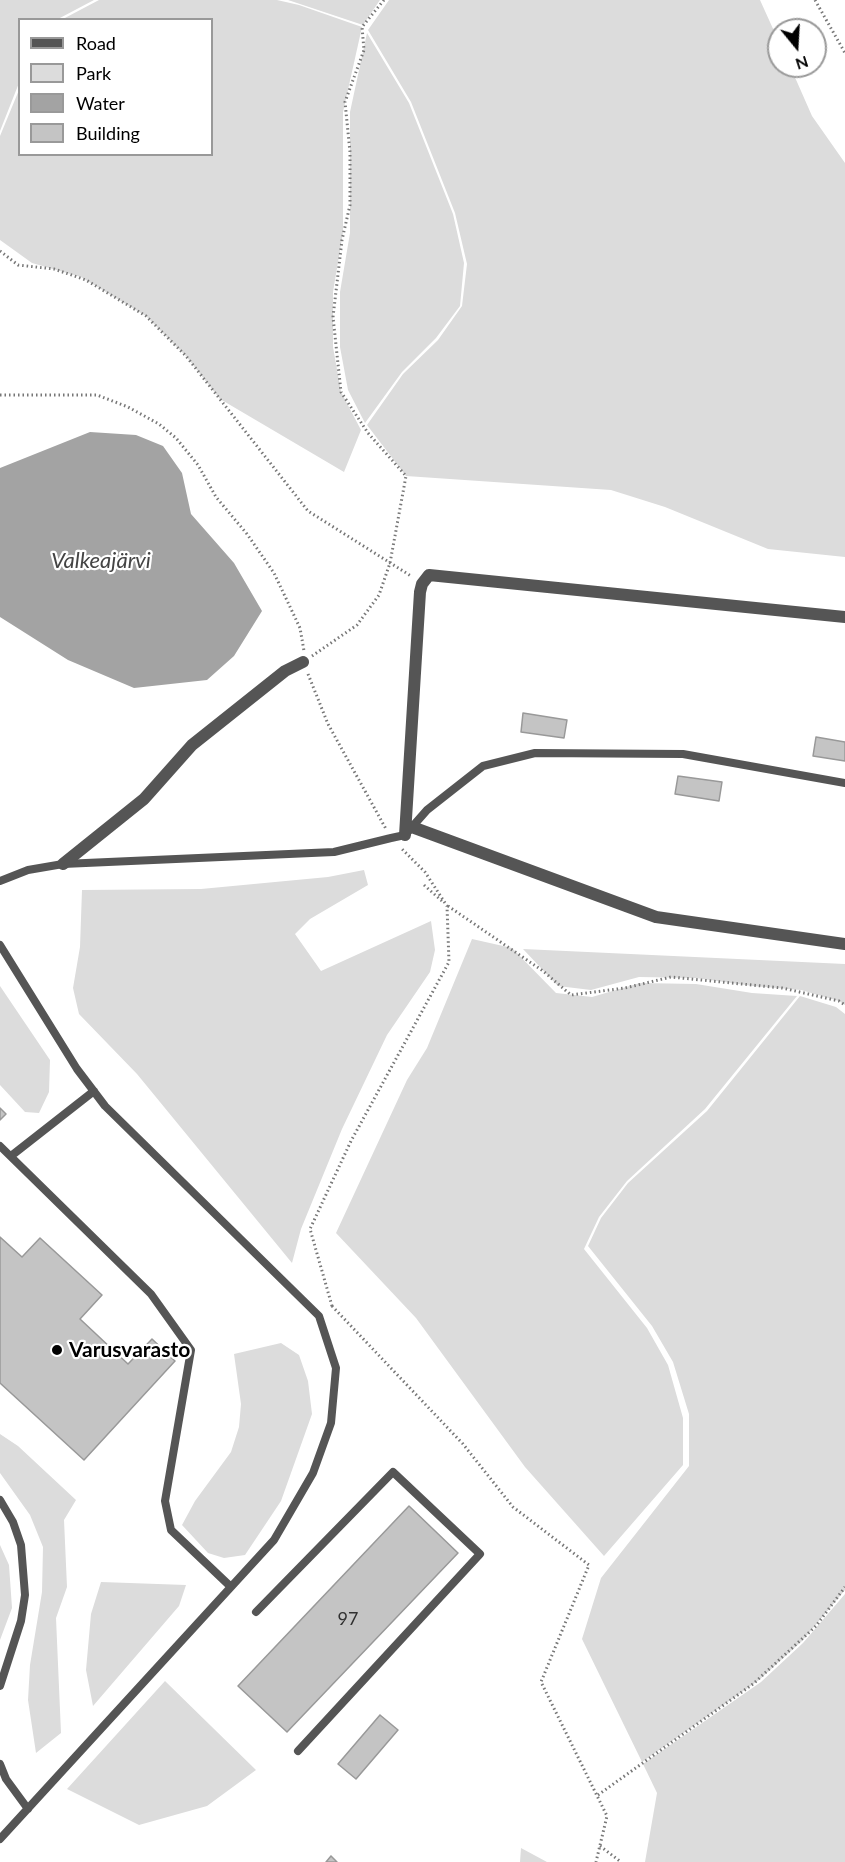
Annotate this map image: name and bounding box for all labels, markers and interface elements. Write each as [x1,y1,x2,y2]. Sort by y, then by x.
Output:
legend [18,18,213,156]
north arrow [767,18,827,78]
text: Road [76,32,116,54]
text: N [793,53,811,75]
text: Park [76,62,111,84]
text: Water [76,92,125,114]
text: Building [76,122,140,144]
water label: Valkeajärvi [51,548,151,574]
place label: Varusvarasto [69,1337,190,1363]
marker: Varusvarasto [50,1343,64,1357]
house number: 97 [338,1608,358,1630]

